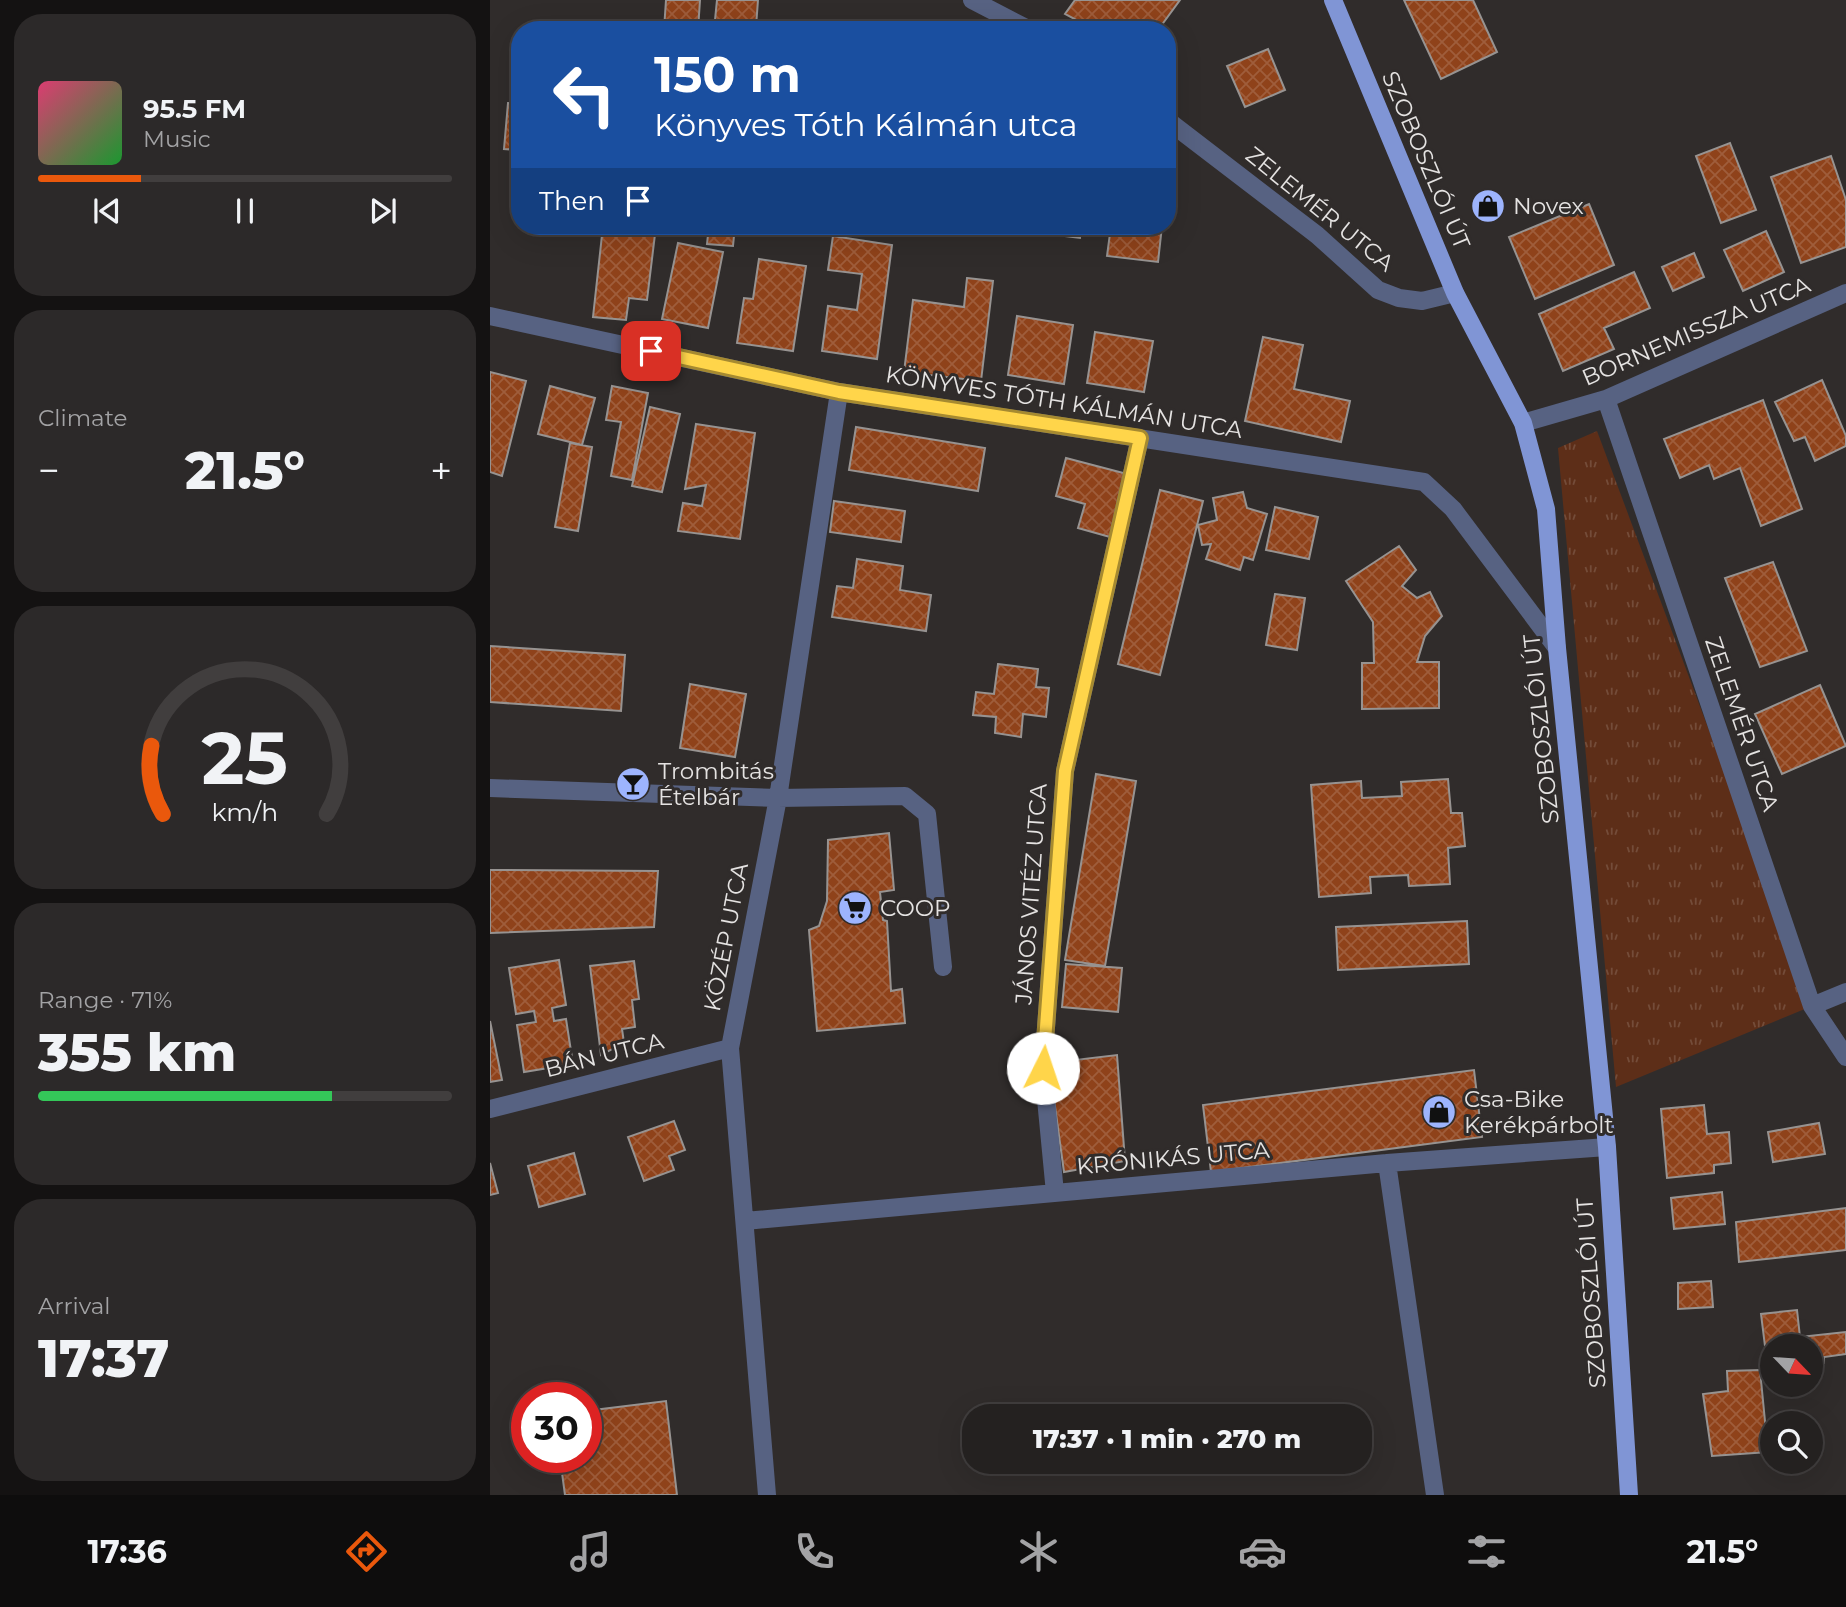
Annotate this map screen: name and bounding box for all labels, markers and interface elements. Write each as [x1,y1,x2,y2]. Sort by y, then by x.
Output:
text: 150 m [654,45,801,104]
icon: left [539,49,630,140]
street label: SZOBOSZLÓI ÚT [1376,67,1476,254]
text: 95.5 FM [143,93,246,125]
text: Könyves Tóth Kálmán utca [654,105,1078,144]
text: Music [143,125,211,153]
street label: ZELEMÉR UTCA [1240,141,1400,278]
icon: arrive [619,182,657,220]
text: Then [539,185,605,217]
shop icon: Novex [1469,187,1507,225]
icon: previous [88,192,126,230]
icon: pause [226,192,264,230]
icon: next [364,192,402,230]
place label: Novex [1513,192,1584,220]
street label: BORNEMISSZA UTCA [1578,270,1815,392]
pin [621,321,681,381]
icon: arrive [632,332,670,370]
street label: KÖNYVES TÓTH KÁLMÁN UTCA [884,360,1245,444]
text: Climate [38,404,127,432]
text: 21.5° [185,439,305,502]
text: − [38,447,60,494]
text: + [430,447,452,494]
street label: SZOBOSZLÓI ÚT [1517,632,1565,825]
street label: ZELEMÉR UTCA [1699,633,1785,815]
text: 25 [202,714,288,802]
place label: Trombitás Ételbár [658,757,774,811]
bar icon: Trombitás Ételbár [614,765,652,803]
street label: JÁNOS VITÉZ UTCA [1009,782,1053,1006]
text: km/h [212,796,278,826]
street label: KÖZÉP UTCA [698,860,754,1014]
supermarket icon: COOP [836,889,874,927]
place label: COOP [880,894,951,922]
text: Range · 71% [38,986,172,1014]
text: 355 km [38,1021,236,1084]
street label: BÁN UTCA [542,1027,667,1083]
position arrow [1006,1031,1080,1105]
place label: Csa-Bike Kerékpárbolt [1464,1085,1614,1139]
shop icon: Csa-Bike Kerékpárbolt [1420,1093,1458,1131]
street label: KRÓNIKÁS UTCA [1075,1136,1271,1180]
street label: SZOBOSZLÓI ÚT [1570,1196,1612,1389]
text: Arrival [38,1292,111,1320]
text: 17:37 [38,1327,169,1390]
north arrow [1760,1334,1824,1396]
map controls [1760,1334,1823,1474]
speed limit sign: 30 [511,1382,602,1473]
button: search [1760,1411,1823,1474]
text: 17:37 · 1 min · 270 m [1033,1423,1301,1455]
icon: directions [342,1527,391,1576]
icon: music [566,1527,615,1576]
icon: phone [790,1527,839,1576]
icon: climate [1014,1527,1063,1576]
icon: car [1238,1527,1287,1576]
icon: filters [1462,1527,1511,1576]
text: 17:36 [88,1532,167,1571]
text: 21.5° [1686,1532,1758,1571]

